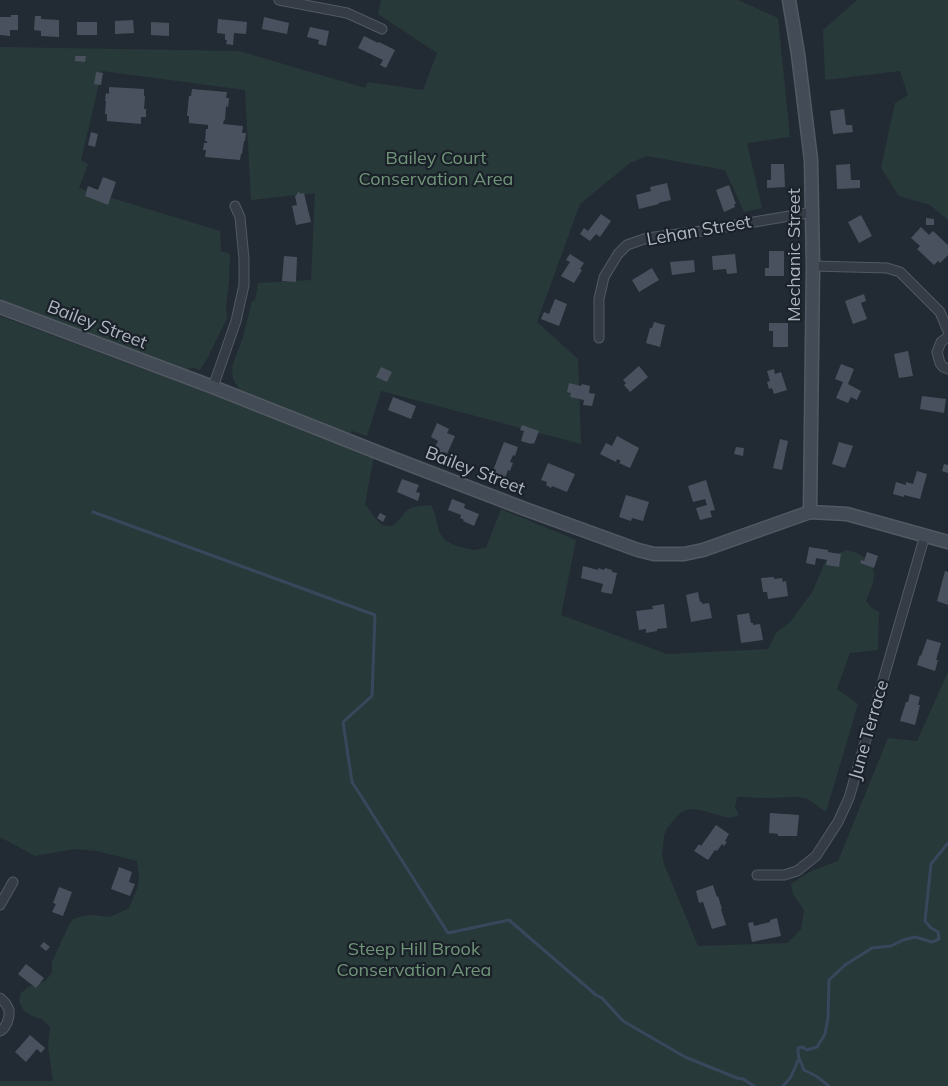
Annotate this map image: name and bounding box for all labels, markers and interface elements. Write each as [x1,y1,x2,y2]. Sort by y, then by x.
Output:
park label: Bailey Court Conservation Area [359,148,513,190]
street label: Mechanic Street [784,188,806,322]
street label: Lehan Street [645,211,753,251]
street label: Bailey Street [44,296,150,354]
street label: Bailey Street [422,442,528,500]
street label: June Terrace [844,678,894,782]
park label: Steep Hill Brook Conservation Area [337,939,491,982]

